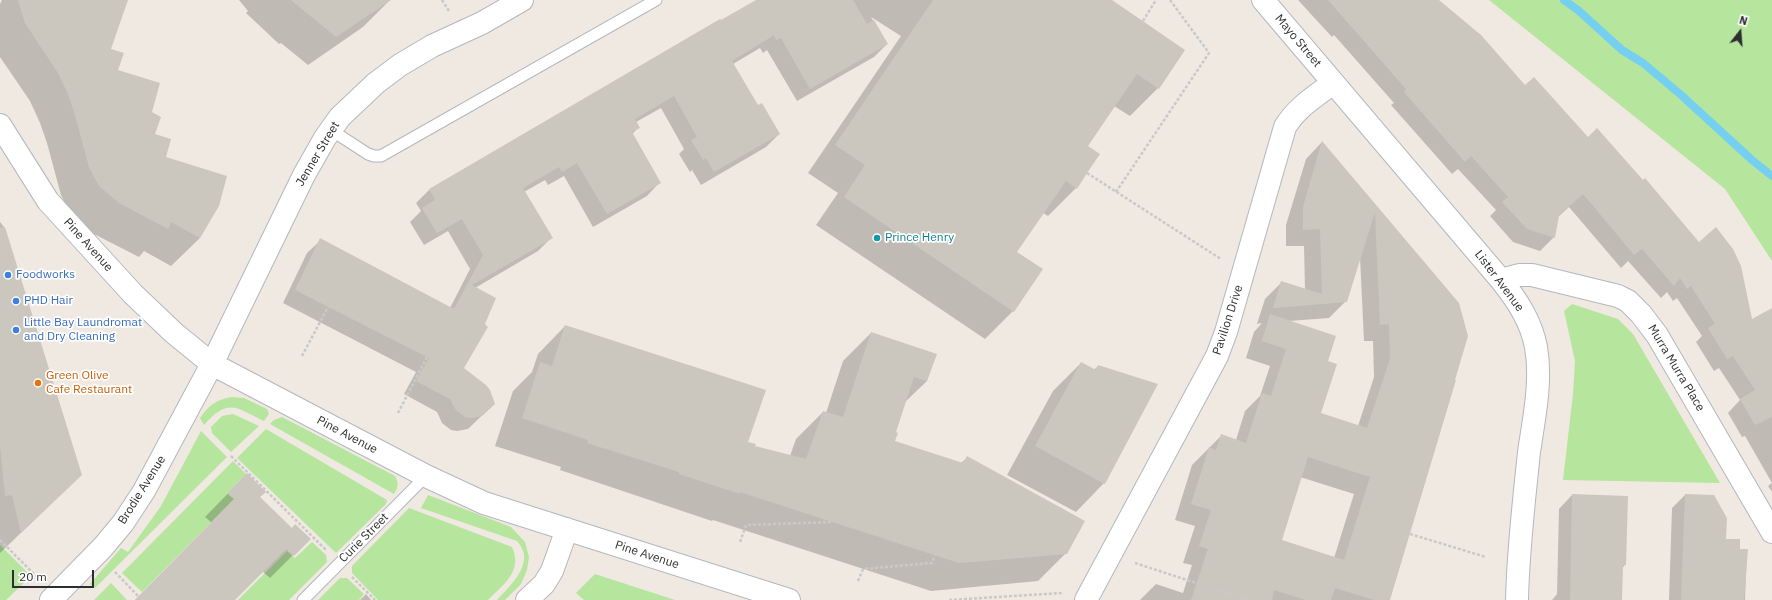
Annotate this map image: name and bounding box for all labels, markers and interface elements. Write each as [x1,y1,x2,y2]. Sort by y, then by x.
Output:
street label: Mayo Street [1272,12,1324,70]
north arrow [1720,12,1760,52]
text: N [1738,13,1749,28]
street label: Jenner Street [293,119,343,189]
street label: Pine Avenue [60,215,116,275]
place label: Prince Henry [885,231,954,245]
marker: Prince Henry [872,233,882,243]
street label: Lister Avenue [1471,248,1527,314]
place label: Foodworks [16,268,75,282]
marker: Foodworks [3,270,13,280]
street label: Pavilion Drive [1210,283,1246,357]
place label: PHD Hair [24,294,73,308]
marker: PHD Hair [11,296,21,306]
place label: Little Bay Laundromat and Dry Cleaning [24,316,142,344]
street label: Murra Murra Place [1644,322,1708,414]
marker: Little Bay Laundromat and Dry Cleaning [11,325,21,335]
place label: Green Olive Cafe Restaurant [46,369,132,397]
marker: Green Olive Cafe Restaurant [33,378,43,388]
street label: Pine Avenue [314,413,380,457]
street label: Brodie Avenue [115,453,169,527]
street label: Curie Street [336,510,392,566]
street label: Pine Avenue [613,538,681,572]
scale bar [14,562,96,588]
text: 20 m [19,569,47,584]

